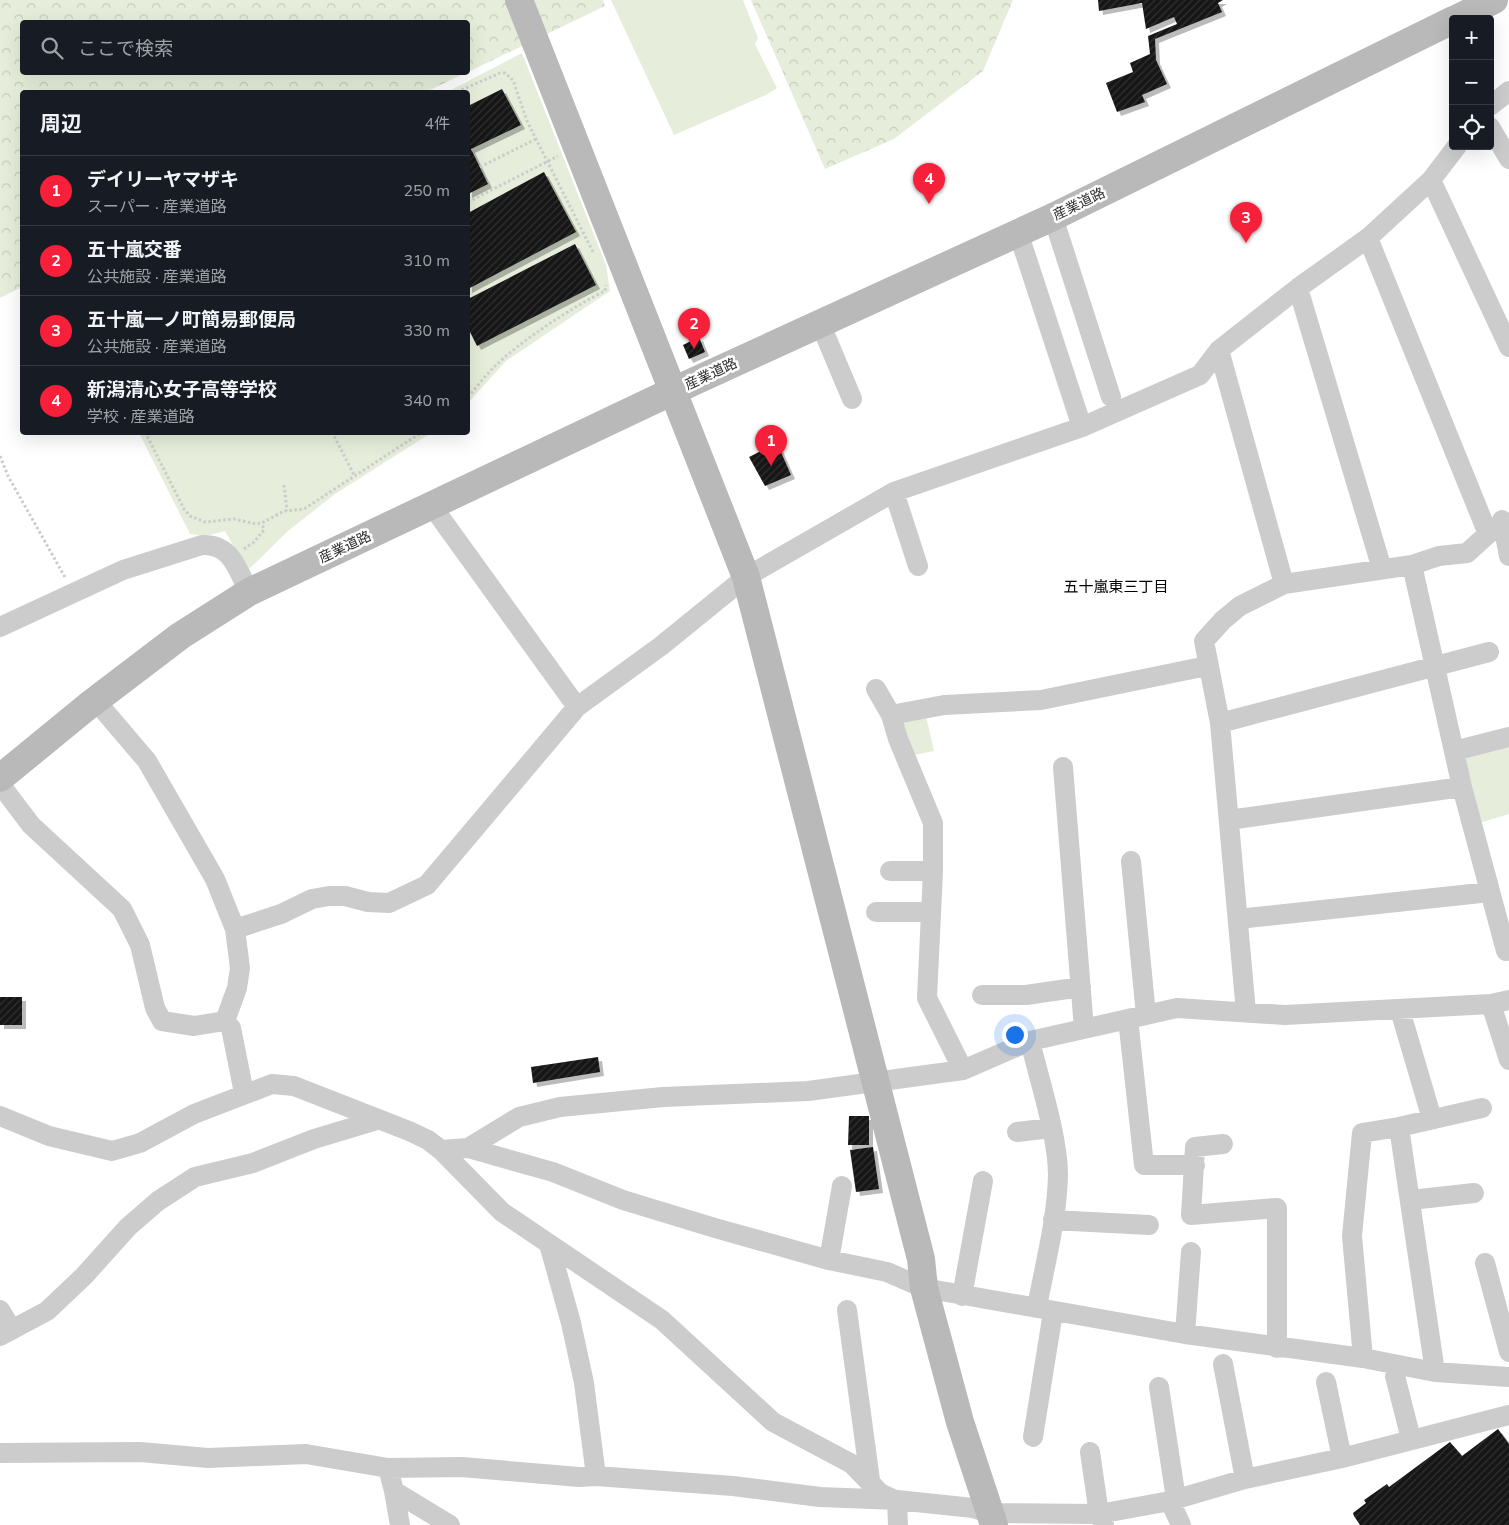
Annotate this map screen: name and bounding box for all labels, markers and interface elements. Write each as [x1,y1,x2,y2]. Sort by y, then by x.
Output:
map controls [1449,15,1494,150]
button: + [1449,15,1494,60]
search box [20,20,470,75]
icon: search [38,34,66,62]
text: ここで検索 [78,36,173,62]
button: − [1449,60,1494,105]
button: locate [1449,105,1494,150]
text: 周辺 [40,110,82,138]
text: 4件 [424,113,450,135]
pin: 4 [913,163,945,204]
text: デイリーヤマザキ [87,167,239,193]
text: 1 [51,180,61,202]
text: 250 m [403,180,450,202]
street label: 産業道路 [1050,183,1108,225]
text: スーパー · 産業道路 [87,196,227,218]
pin: 3 [1230,202,1262,243]
text: 五十嵐交番 [87,237,182,263]
text: 2 [51,250,61,272]
text: 310 m [403,250,450,272]
text: 公共施設 · 産業道路 [87,266,227,288]
text: 五十嵐一ノ町簡易郵便局 [87,307,296,333]
pin: 2 [678,308,710,349]
text: 3 [51,320,61,342]
text: 330 m [403,320,450,342]
text: 公共施設 · 産業道路 [87,336,227,358]
street label: 産業道路 [682,354,740,394]
text: 新潟清心女子高等学校 [87,377,277,403]
text: 4 [51,390,61,412]
text: 340 m [403,390,450,412]
text: 学校 · 産業道路 [87,406,195,428]
pin: 1 [755,425,787,466]
street label: 産業道路 [316,527,374,567]
district label: 五十嵐東三丁目 [1063,577,1169,597]
your location [1002,1022,1028,1048]

